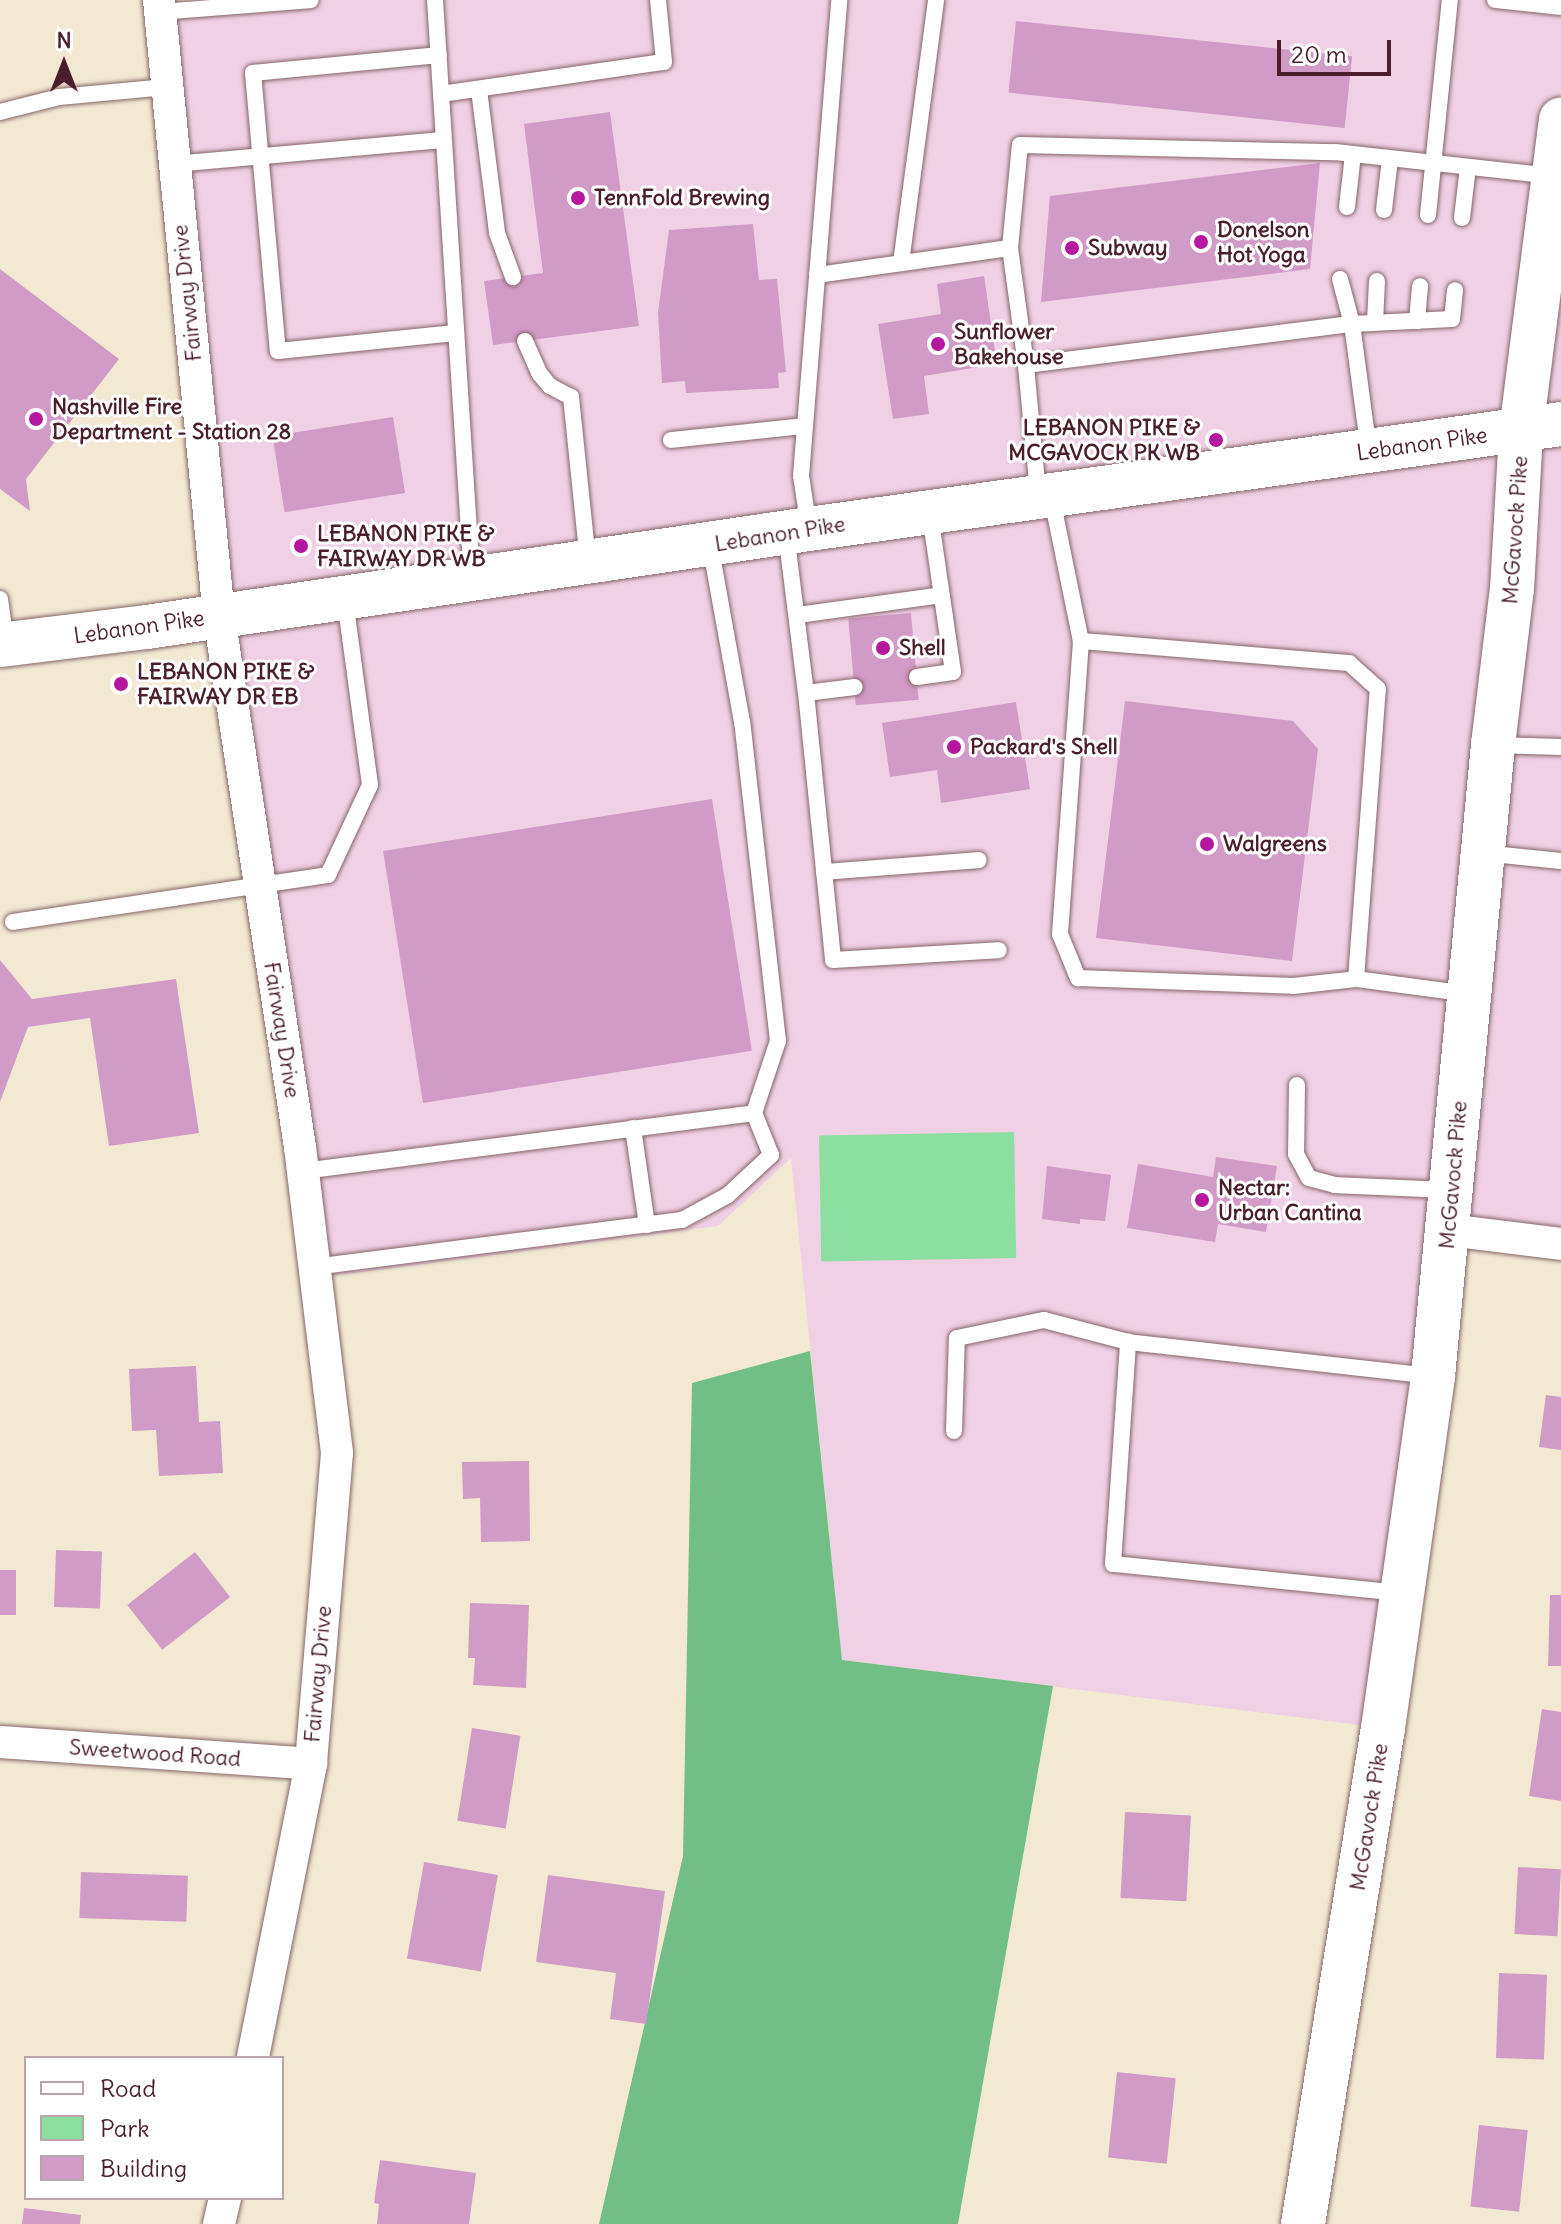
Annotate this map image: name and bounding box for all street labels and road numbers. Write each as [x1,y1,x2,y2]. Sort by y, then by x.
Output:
street label: Fairway Drive [167,223,207,363]
street label: Lebanon Pike [1355,422,1489,466]
street label: McGavock Pike [1497,455,1533,605]
street label: Lebanon Pike [713,511,847,557]
street label: Lebanon Pike [72,605,206,649]
street label: Fairway Drive [258,960,306,1100]
street label: McGavock Pike [1433,1100,1473,1250]
street label: Fairway Drive [299,1604,337,1744]
street label: Sweetwood Road [68,1734,242,1772]
street label: McGavock Pike [1344,1741,1394,1893]

